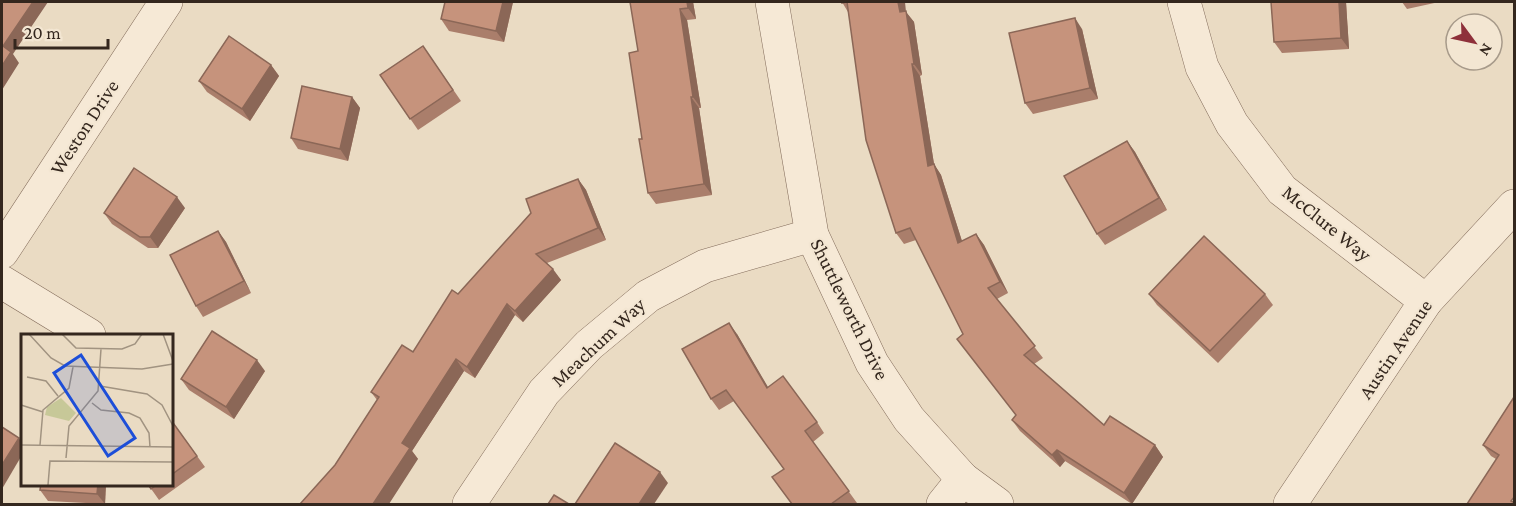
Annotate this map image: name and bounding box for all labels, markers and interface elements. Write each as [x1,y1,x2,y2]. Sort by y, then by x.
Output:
scale bar [15,12,108,50]
north arrow [1444,12,1504,72]
text: 20 m [24,23,61,43]
text: N [1476,41,1496,59]
street label: Weston Drive [45,75,123,179]
street label: McClure Way [1278,181,1376,267]
street label: Shuttleworth Drive [806,235,894,383]
street label: Meachum Way [547,293,651,392]
street label: Austin Avenue [1354,295,1436,403]
inset map [21,334,172,485]

